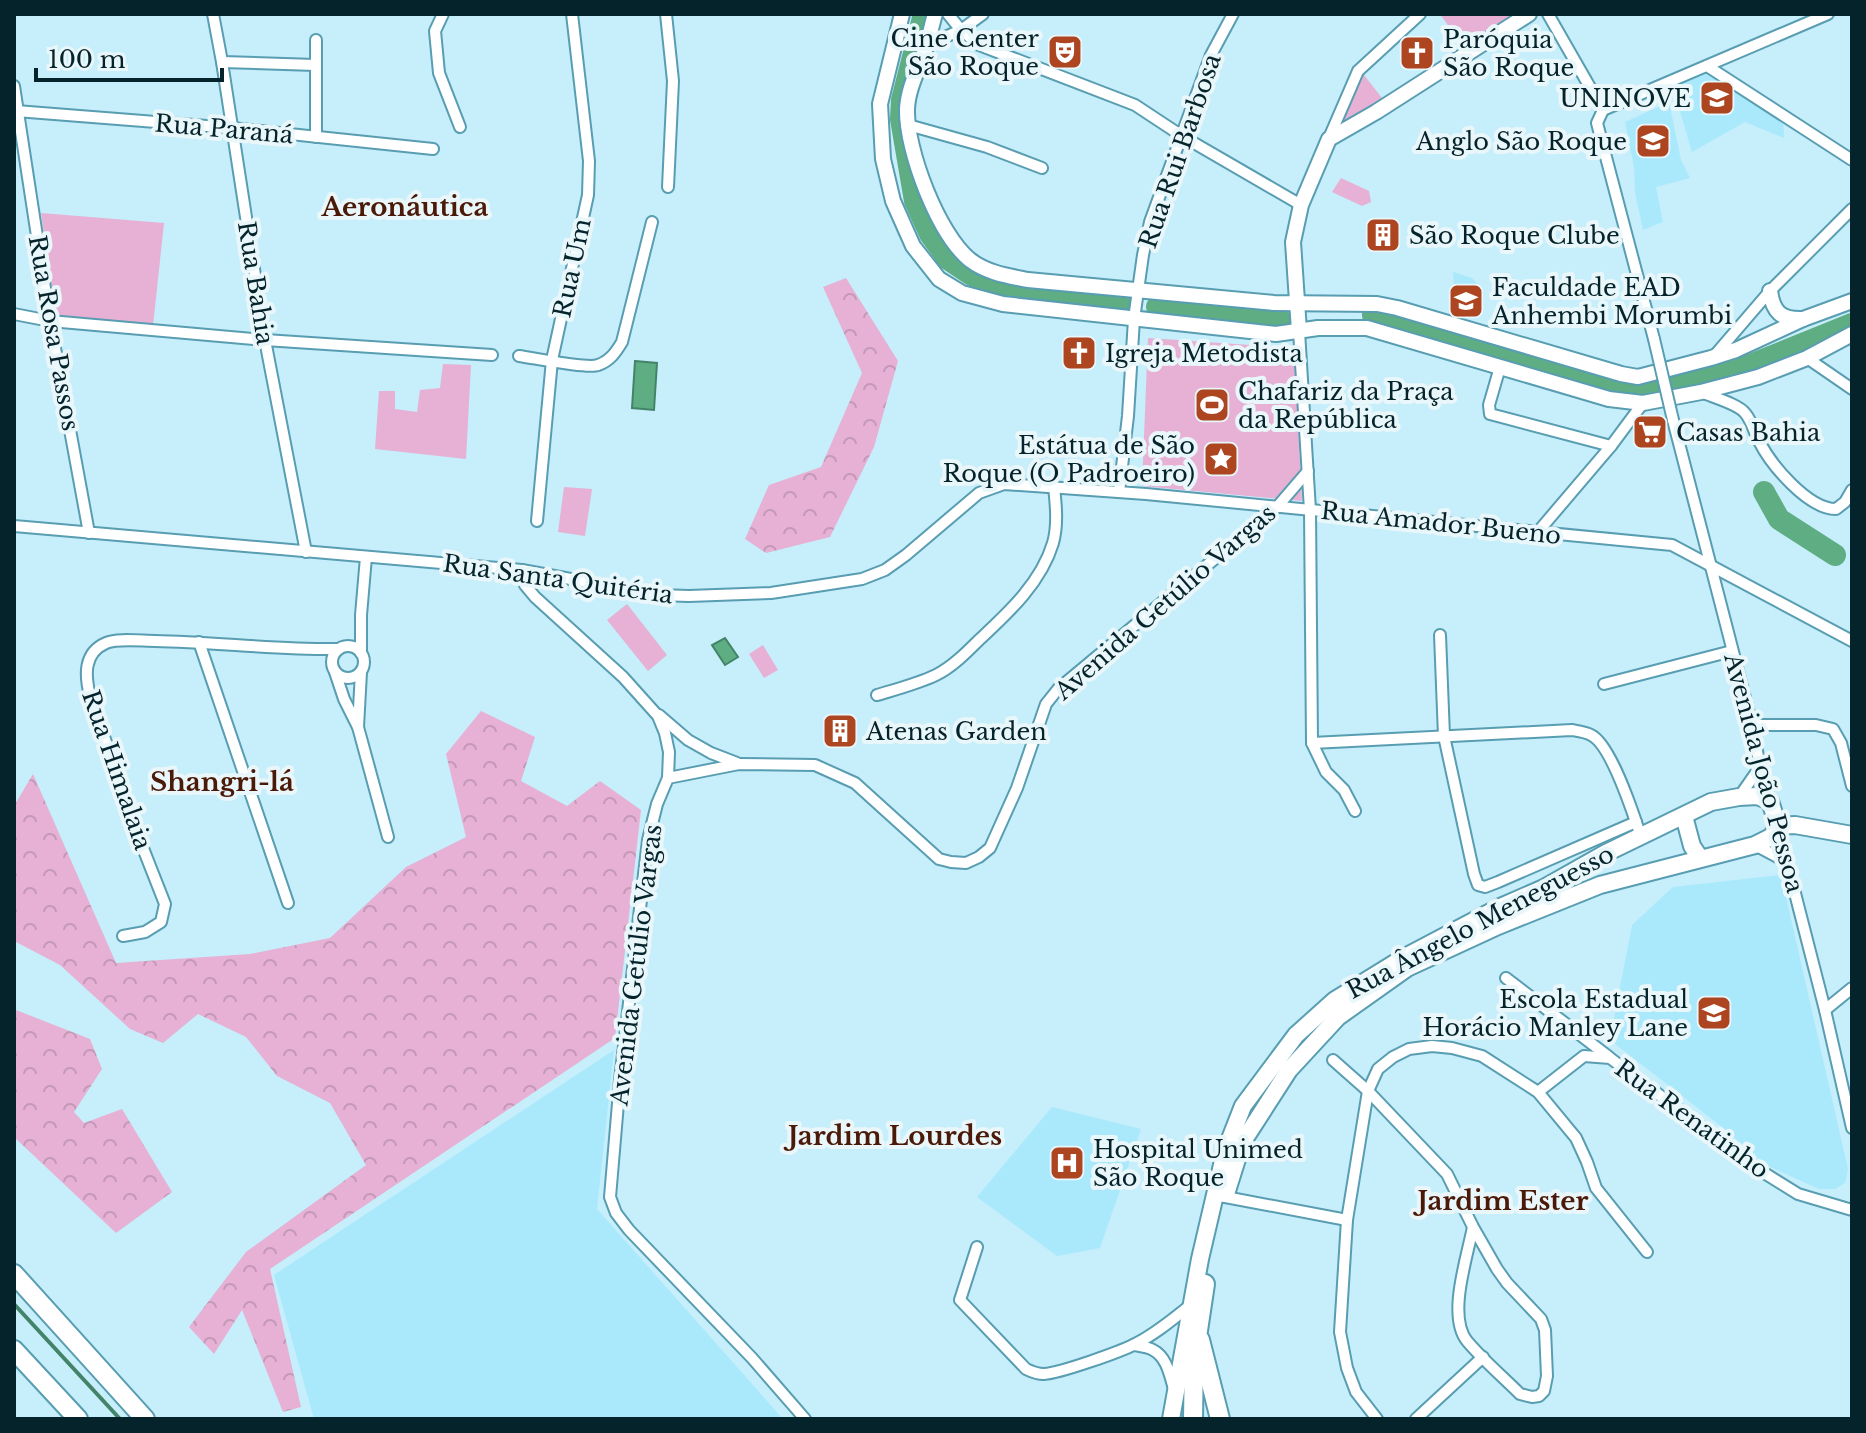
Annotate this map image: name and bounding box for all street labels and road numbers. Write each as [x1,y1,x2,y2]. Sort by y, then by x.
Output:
street label: Rua Rui Barbosa [1133,49,1227,252]
street label: Rua Paraná [154,108,295,150]
street label: Rua Um [547,216,597,320]
street label: Rua Bahia [232,219,280,347]
street label: Rua Rosa Passos [23,233,85,433]
street label: Rua Amador Bueno [1319,496,1563,550]
street label: Avenida Getúlio Vargas [1048,498,1281,706]
street label: Rua Santa Quitéria [441,548,676,610]
street label: Avenida João Pessoa [1718,649,1810,897]
street label: Rua Himalaia [76,686,158,854]
street label: Avenida Getúlio Vargas [604,823,668,1108]
street label: Rua Ângelo Meneguesso [1341,838,1619,1005]
street label: Rua Renatinho [1609,1053,1775,1185]

